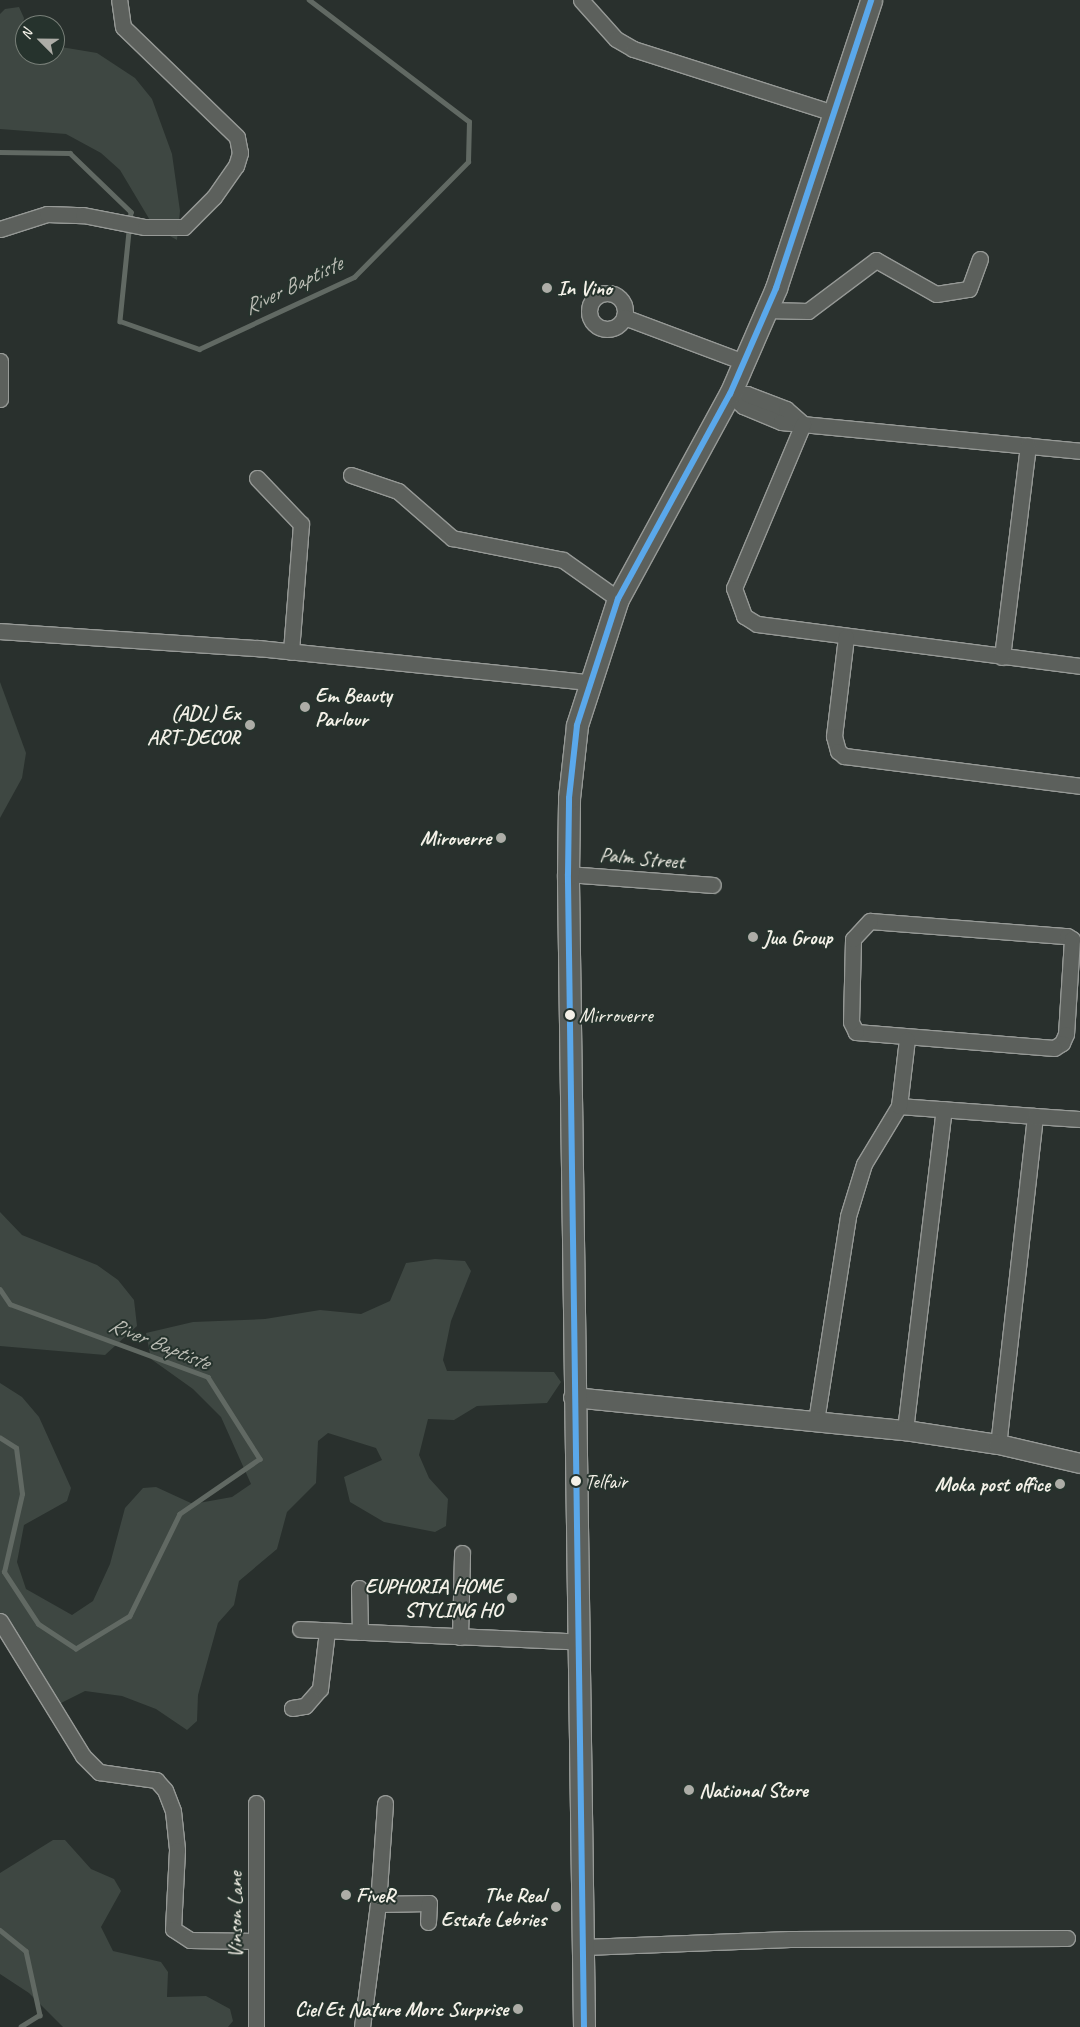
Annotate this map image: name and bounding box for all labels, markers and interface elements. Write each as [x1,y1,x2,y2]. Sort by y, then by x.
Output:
north arrow [15,15,65,65]
text: N [17,27,36,42]
water label: River Baptiste [239,251,347,321]
place label: In Vino [557,275,612,301]
marker: In Vino [541,282,553,294]
place label: Em Beauty Parlour [315,682,392,732]
place label: (ADL) Ex ART-DECOR [147,700,240,750]
marker: Em Beauty Parlour [299,701,311,713]
marker: (ADL) Ex ART-DECOR [244,719,256,731]
place label: Miroverre [420,825,491,851]
marker: Miroverre [495,832,507,844]
street label: Palm Street [598,842,686,874]
place label: Jua Group [763,924,832,950]
marker: Jua Group [747,931,759,943]
place label: Mirroverre [579,1003,653,1027]
marker: Mirroverre [565,1010,575,1020]
water label: River Baptiste [105,1312,213,1376]
place label: Telfair [585,1469,627,1493]
place label: Moka post office [935,1471,1050,1497]
marker: Telfair [571,1476,581,1486]
marker: Moka post office [1054,1478,1066,1490]
place label: EUPHORIA HOME STYLING HO [365,1573,502,1623]
marker: EUPHORIA HOME STYLING HO [506,1592,518,1604]
place label: National Store [699,1777,808,1803]
marker: National Store [683,1784,695,1796]
street label: Vinson Lane [222,1871,248,1959]
place label: FiveR [356,1882,395,1908]
place label: The Real Estate Lebries [441,1882,546,1932]
marker: FiveR [340,1889,352,1901]
marker: The Real Estate Lebries [550,1901,562,1913]
place label: Ciel Et Nature Morc Surprise [296,1996,508,2022]
marker: Ciel Et Nature Morc Surprise [512,2003,524,2015]

